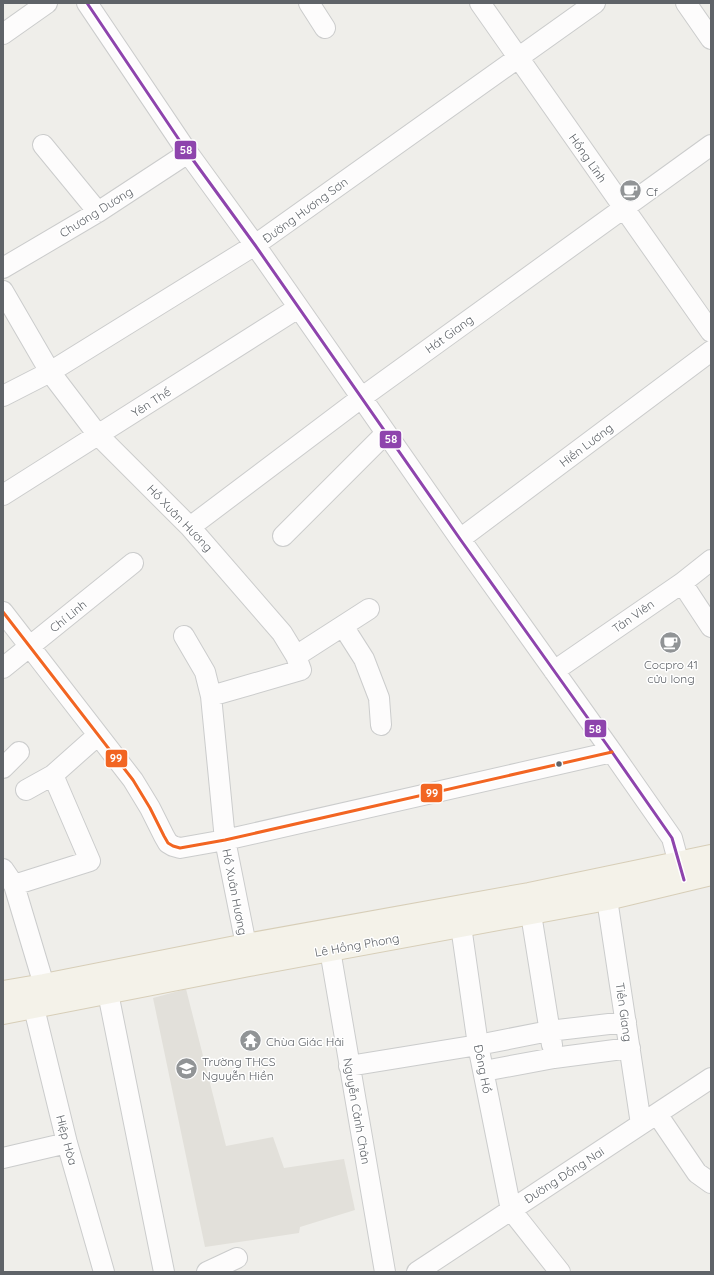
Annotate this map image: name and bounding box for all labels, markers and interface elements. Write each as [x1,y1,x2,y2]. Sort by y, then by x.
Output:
street label: Hồng Lĩnh [566,131,610,185]
line badge: 58 [174,140,197,160]
text: 58 [180,143,192,157]
street label: Đường Hương Sơn [259,174,351,246]
cafe icon: Cf [617,178,643,204]
street label: Chương Dương [57,183,135,241]
place label: Cf [646,184,659,199]
street label: Hát Giang [422,312,476,356]
street label: Yên Thế [128,384,174,420]
street label: Hiền Lương [556,420,616,470]
line badge: 58 [379,430,402,449]
text: 58 [385,432,397,446]
street label: Hồ Xuân Hương [144,481,216,555]
street label: Tản Viên [609,596,657,636]
street label: Chí Linh [46,597,90,635]
cafe icon: Cocpro 41 cửu long [658,630,684,656]
place label: Cocpro 41 cửu long [644,657,698,686]
line badge: 58 [584,719,607,738]
text: 58 [589,722,601,736]
line badge: 99 [105,749,128,768]
text: 99 [110,751,122,765]
unlabelled marker [554,759,564,769]
line badge: 99 [420,783,443,803]
text: 99 [426,786,438,800]
street label: Hồ Xuân Hương [219,847,251,937]
street label: Lê Hồng Phong [314,930,400,960]
street label: Tiền Giang [612,982,636,1042]
temple icon: Chùa Giác Hải [237,1028,263,1054]
place label: Chùa Giác Hải [266,1034,344,1049]
street label: Đông Hồ [471,1043,495,1095]
place label: Trường THCS Nguyễn Hiền [202,1054,276,1083]
school or university icon: Trường THCS Nguyễn Hiền [174,1055,200,1081]
street label: Nguyễn Cảnh Chân [340,1057,374,1165]
street label: Hiệp Hòa [53,1113,81,1167]
street label: Đường Đồng Nai [521,1144,607,1206]

